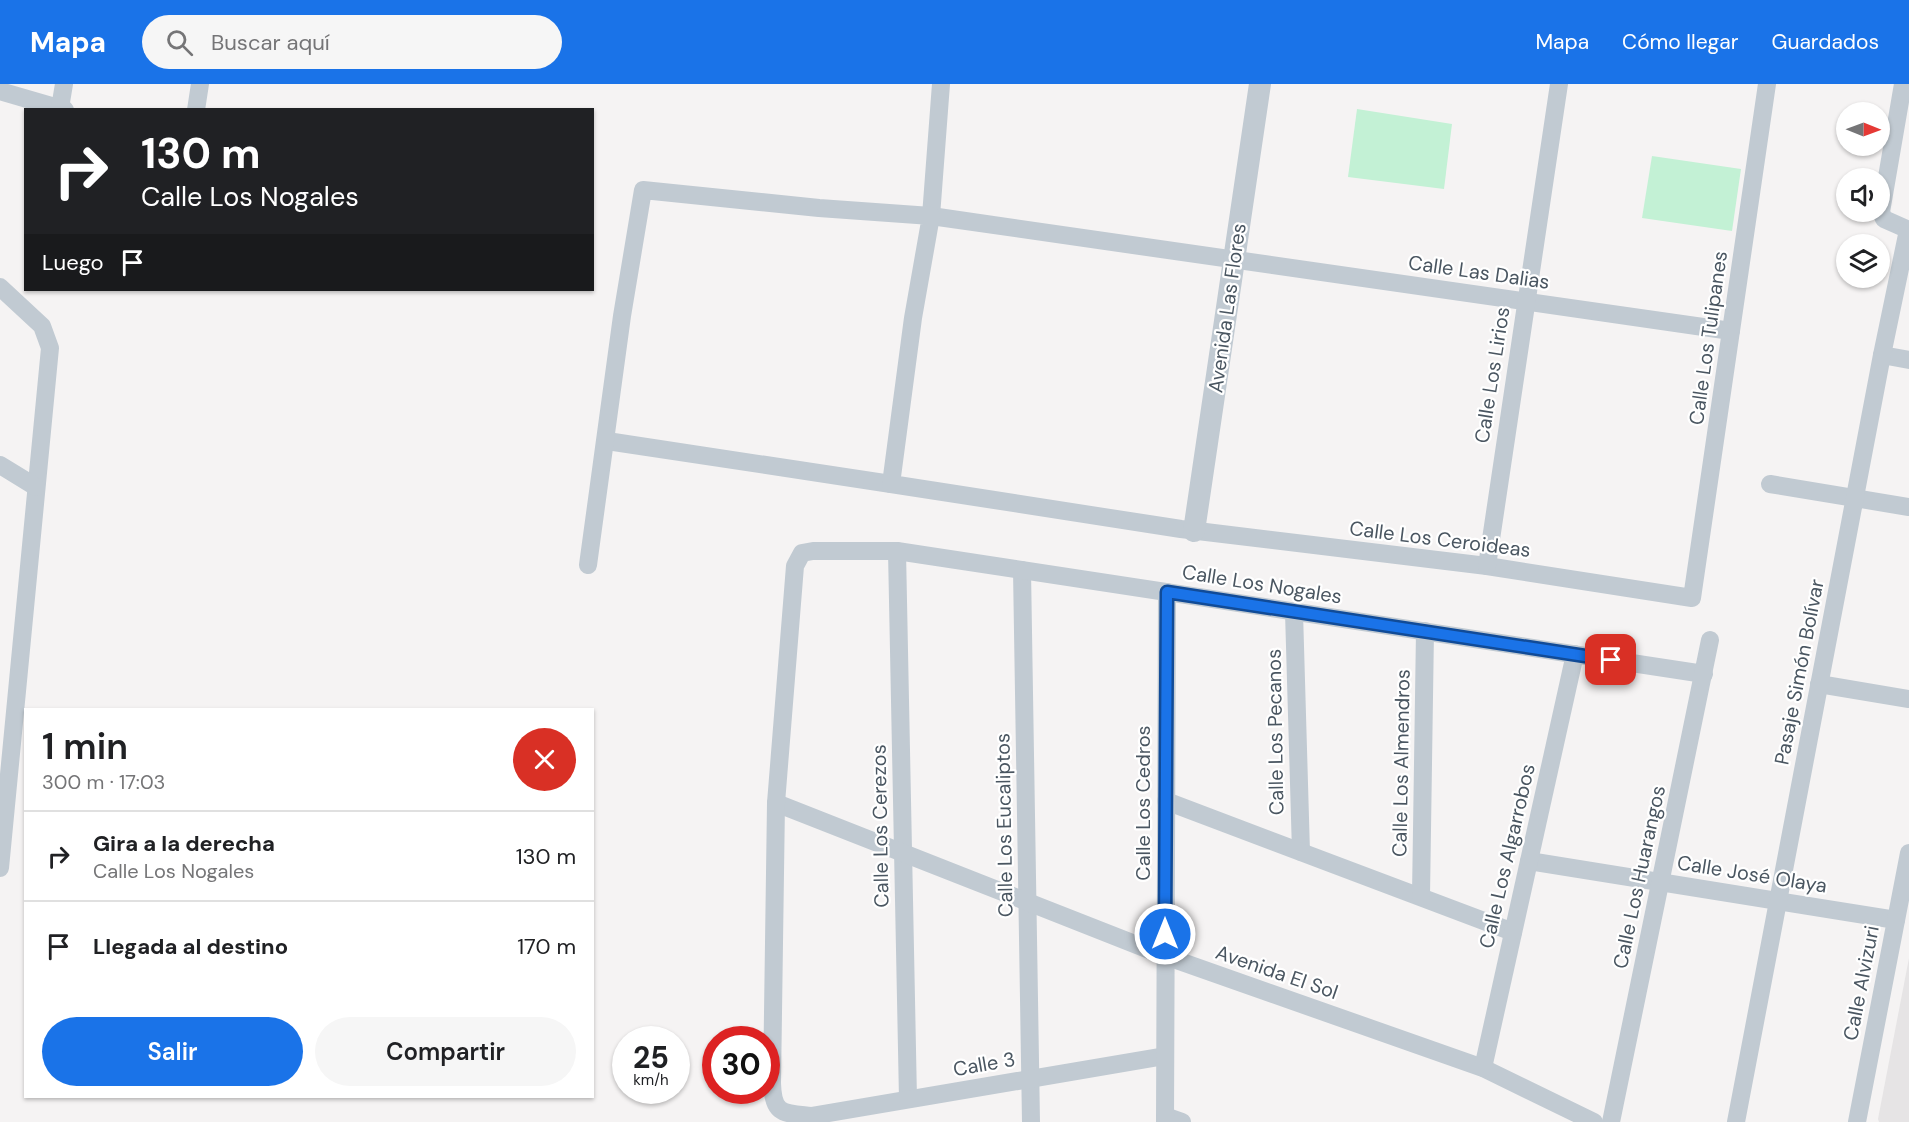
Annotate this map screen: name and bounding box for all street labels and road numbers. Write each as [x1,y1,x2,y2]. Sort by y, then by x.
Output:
street label: Avenida Las Flores [1202,222,1252,394]
street label: Calle Las Dalias [1407,249,1551,295]
street label: Calle Los Tulipanes [1683,249,1733,427]
street label: Calle Los Lirios [1468,305,1516,445]
street label: Calle Los Ceroideas [1348,515,1532,563]
street label: Calle Los Nogales [1180,559,1344,609]
street label: Pasaje Simón Bolívar [1768,577,1830,767]
street label: Calle Los Pecanos [1261,649,1289,815]
street label: Calle Los Almendros [1386,669,1416,857]
street label: Calle Los Cedros [1130,725,1156,881]
street label: Calle Los Eucaliptos [989,733,1019,917]
street label: Calle Los Cerezos [866,744,894,908]
street label: Calle Los Algarrobos [1473,761,1541,951]
street label: Calle Los Huarangos [1607,783,1671,971]
street label: Calle José Olaya [1675,849,1829,899]
street label: Calle Alvizuri [1837,923,1885,1043]
street label: Avenida El Sol [1212,939,1342,1005]
street label: Calle 3 [951,1046,1017,1082]

